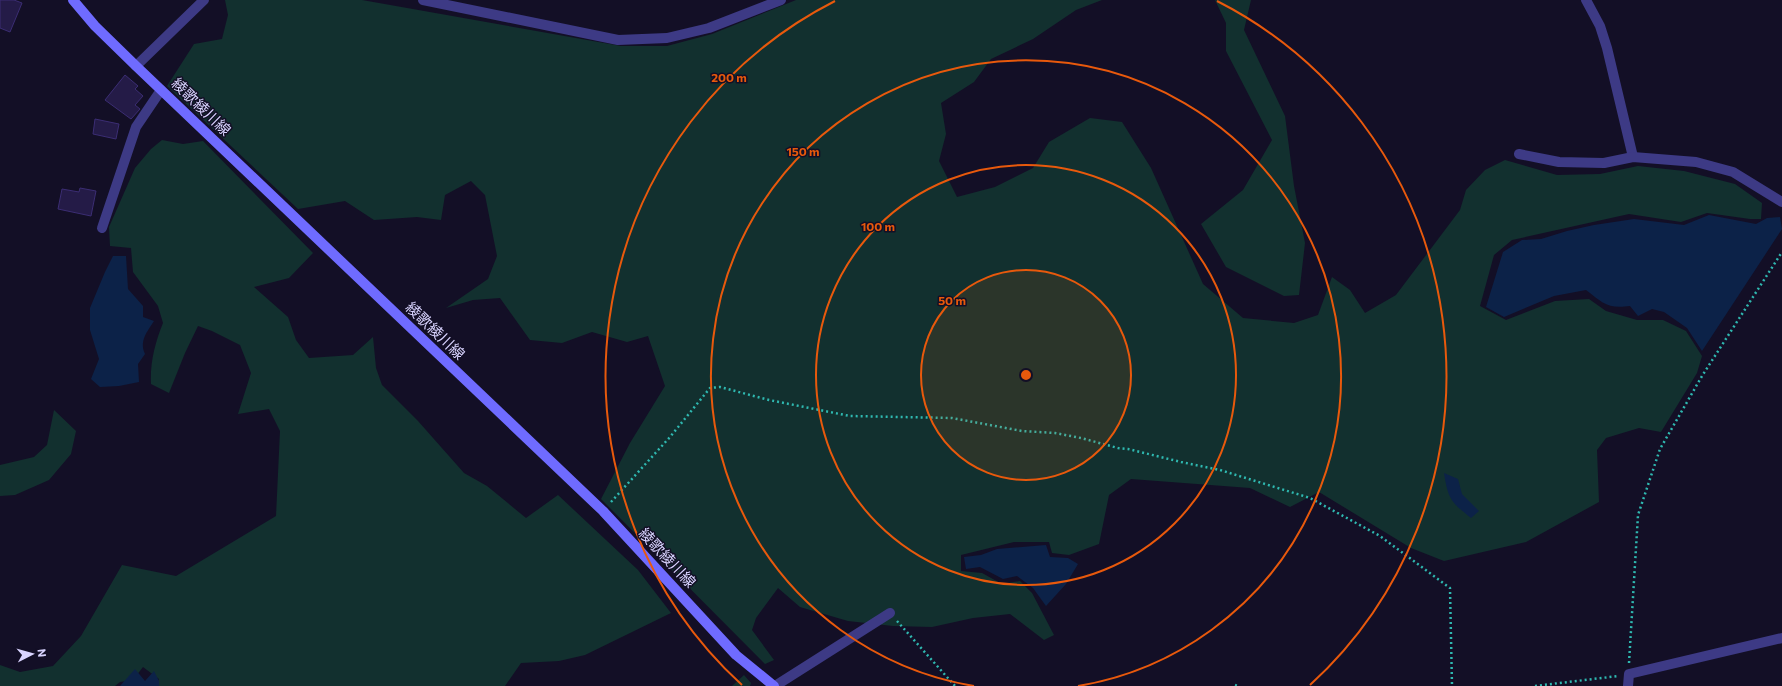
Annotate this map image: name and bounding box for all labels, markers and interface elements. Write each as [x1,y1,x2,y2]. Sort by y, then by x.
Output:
text: 200 m [711,70,747,84]
street label: 綾歌綾川線 [168,74,235,139]
text: 150 m [786,144,820,158]
text: 100 m [861,219,895,233]
text: 50 m [938,293,966,307]
street label: 綾歌綾川線 [402,298,469,363]
centre of rings [1019,368,1033,382]
street label: 綾歌綾川線 [636,524,700,591]
north arrow [12,634,52,674]
text: N [36,648,49,658]

